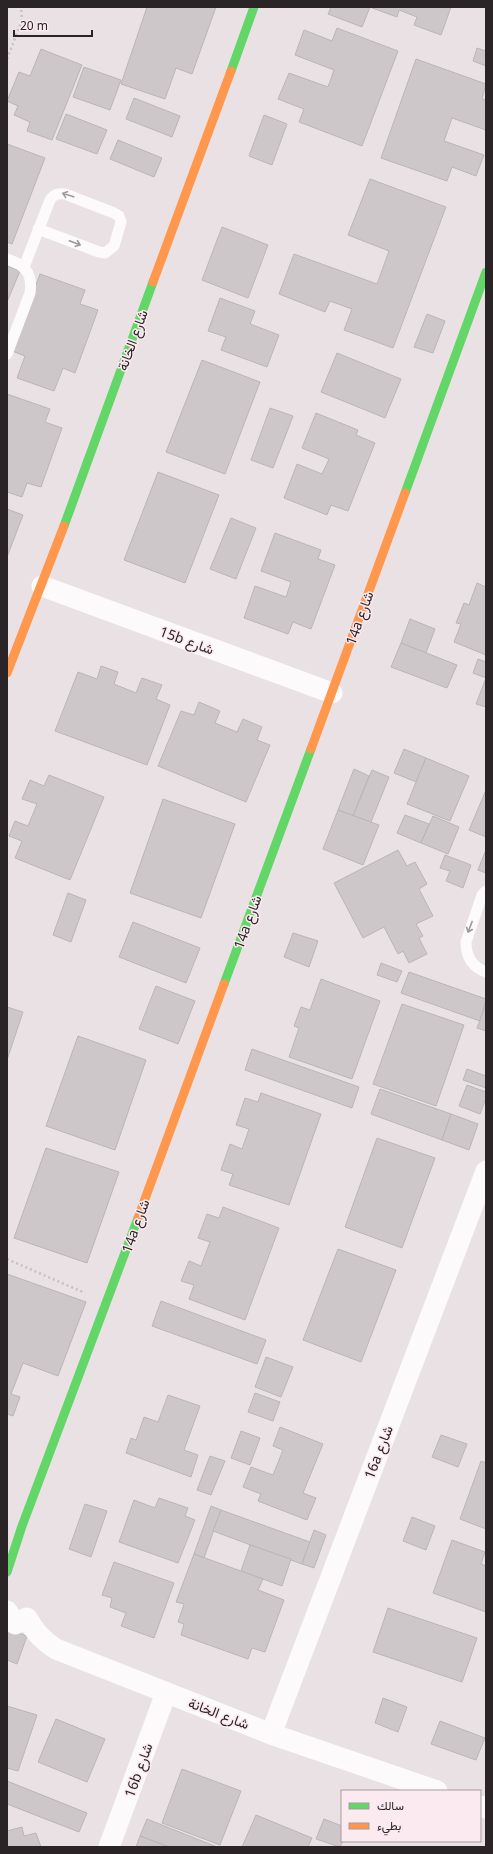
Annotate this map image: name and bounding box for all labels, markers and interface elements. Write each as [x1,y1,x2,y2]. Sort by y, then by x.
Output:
scale bar [14,12,92,38]
text: 20 m [20,17,48,34]
one-way arrow [62,191,74,199]
one-way arrow [68,240,80,248]
street label: شارع الخانة [112,307,154,374]
street label: 14a شارع [341,589,379,648]
street label: 15b شارع [157,621,217,660]
street label: 14a شارع [229,893,267,952]
one-way arrow [466,920,474,932]
street label: 14a شارع [117,1197,155,1256]
street label: 16a شارع [359,1423,399,1482]
street label: شارع الخانة [185,1693,252,1735]
street label: 16b شارع [119,1740,158,1800]
legend [341,1790,481,1842]
text: سالك [377,1797,404,1814]
text: بطيء [377,1817,401,1836]

